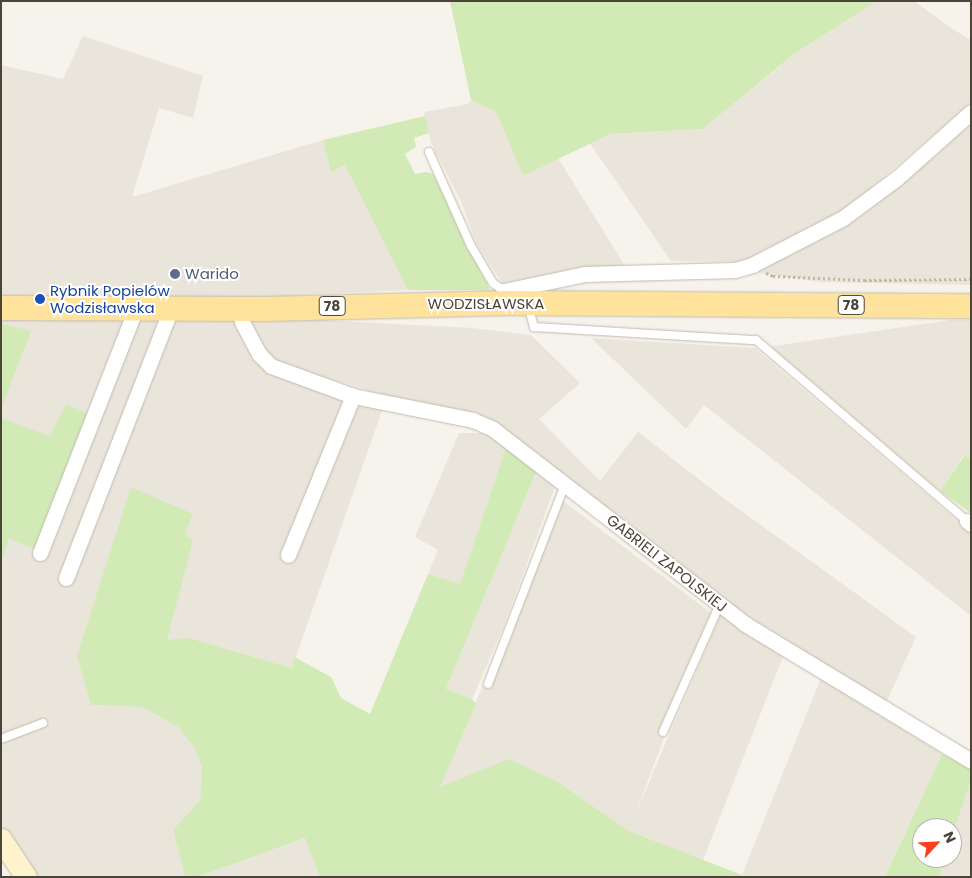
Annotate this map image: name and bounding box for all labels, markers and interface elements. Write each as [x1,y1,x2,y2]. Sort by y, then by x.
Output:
place label: Warido [185,265,239,283]
marker: Warido [169,268,181,280]
place label: Rybnik Popielów Wodzisławska [50,281,170,316]
marker: Rybnik Popielów Wodzisławska [34,293,46,305]
road number: 78 [318,294,346,318]
road number: 78 [837,294,865,316]
street label: WODZISŁAWSKA [428,295,544,313]
street label: GABRIELI ZAPOLSKIEJ [603,510,731,616]
north arrow [912,818,962,868]
text: N [938,828,961,846]

